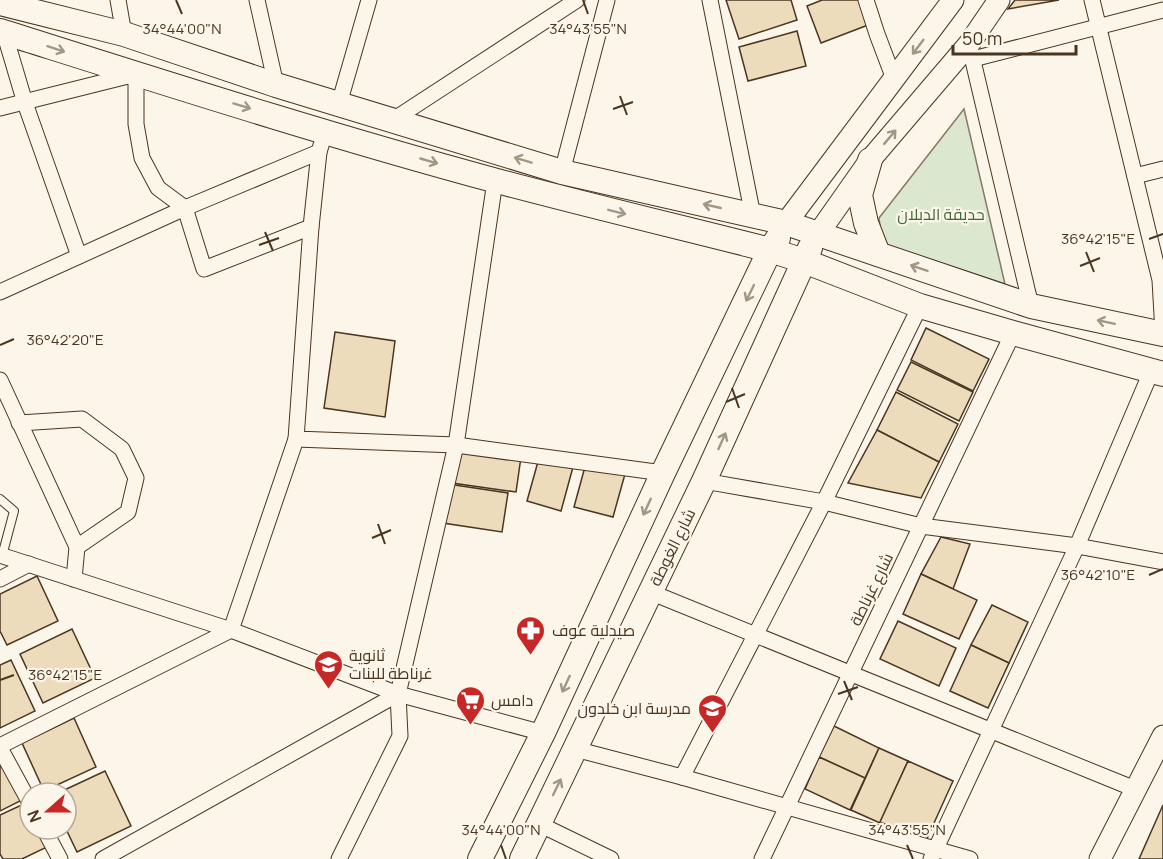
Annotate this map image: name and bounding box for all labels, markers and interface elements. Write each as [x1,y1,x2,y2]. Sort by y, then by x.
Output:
text: 34°44'00"N [143,18,221,39]
text: 34°43'55"N [549,18,627,39]
scale bar [953,18,1076,56]
text: 50 m [962,26,1002,50]
one-way arrow [911,38,924,54]
one-way arrow [46,44,65,55]
one-way arrow [232,101,251,112]
one-way arrow [883,129,897,144]
one-way arrow [514,154,533,165]
one-way arrow [419,156,438,168]
one-way arrow [703,200,722,211]
park label: حديقة الدبلان [897,203,985,225]
one-way arrow [608,206,627,218]
text: 36°42'15"E [1061,228,1135,249]
one-way arrow [910,262,929,273]
one-way arrow [743,284,755,302]
one-way arrow [1097,316,1116,327]
text: 36°42'20"E [26,329,104,350]
one-way arrow [717,432,728,450]
one-way arrow [641,497,653,515]
street label: شارع الغوطة [644,505,701,590]
street label: شارع غرناطة [844,549,899,630]
text: 36°42'10"E [1061,564,1135,585]
pharmacy icon: صيدلية عوف [515,614,547,656]
place label: صيدلية عوف [552,619,635,641]
place label: ثانوية غرناطة للبنات [349,644,433,684]
school or university icon: ثانوية غرناطة للبنات [312,648,344,690]
text: 36°42'15"E [28,664,102,685]
one-way arrow [559,674,571,692]
supermarket icon: دامس [454,684,486,726]
place label: دامس [491,689,533,711]
school or university icon: مدرسة ابن خلدون [696,692,728,734]
place label: مدرسة ابن خلدون [578,697,691,719]
one-way arrow [551,779,563,797]
north arrow [18,781,78,841]
text: N [22,807,46,826]
text: 34°44'00"N [462,819,540,840]
text: 34°43'55"N [868,819,946,840]

